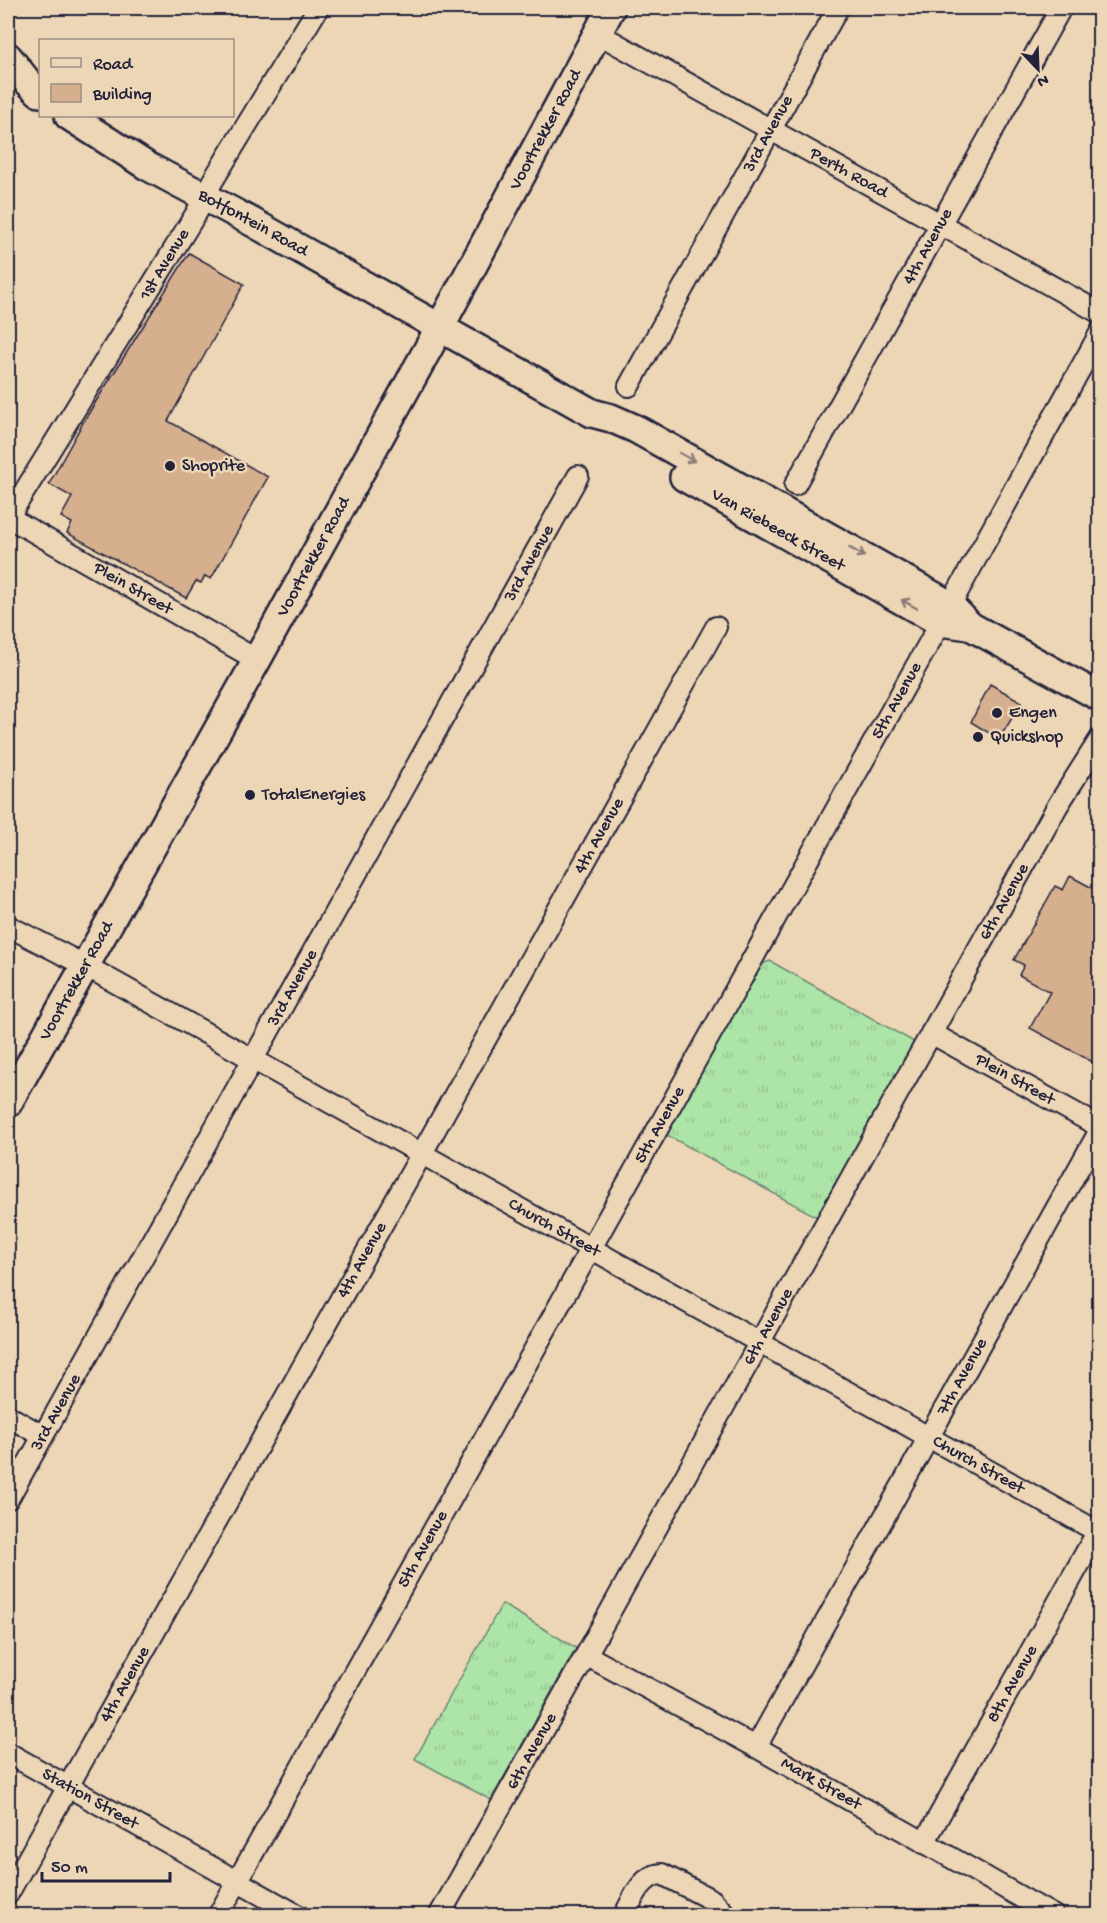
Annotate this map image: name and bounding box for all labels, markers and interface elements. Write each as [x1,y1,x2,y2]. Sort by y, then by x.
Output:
legend [39,39,234,117]
north arrow [1008,39,1068,99]
text: Road [93,55,134,76]
street label: Voortrekker Road [505,65,587,194]
text: N [1033,69,1051,91]
text: Building [92,85,152,106]
street label: 3rd Avenue [738,91,798,177]
street label: Perth Road [805,142,893,204]
street label: Botfontein Road [194,184,313,262]
street label: 4th Avenue [898,204,958,288]
street label: 1st Avenue [134,224,195,305]
one-way arrow [677,452,695,463]
place label: Shoprite [182,456,246,477]
marker: Shoprite [163,459,177,473]
street label: Van Riebeeck Street [707,484,850,577]
street label: Voortrekker Road [272,492,356,621]
street label: 3rd Avenue [499,521,559,606]
one-way arrow [848,546,865,558]
street label: Plein Street [89,557,178,621]
one-way arrow [900,598,918,609]
street label: 5th Avenue [867,658,927,743]
place label: Engen [1009,703,1057,724]
marker: Engen [990,706,1004,720]
place label: Quickshop [990,727,1063,748]
marker: Quickshop [971,730,985,744]
place label: TotalEnergies [261,785,366,806]
marker: TotalEnergies [243,788,257,802]
street label: 4th Avenue [570,794,629,878]
street label: 6th Avenue [974,859,1034,944]
street label: Voortrekker Road [34,916,119,1045]
street label: 3rd Avenue [262,945,323,1031]
street label: Plein Street [970,1049,1060,1111]
street label: 5th Avenue [630,1082,690,1167]
street label: Church Street [504,1194,605,1263]
street label: 4th Avenue [332,1218,392,1302]
street label: 6th Avenue [739,1284,798,1369]
street label: 7th Avenue [932,1334,993,1420]
street label: 3rd Avenue [26,1370,86,1455]
street label: Church Street [929,1431,1030,1500]
street label: 5th Avenue [393,1507,453,1592]
street label: 8th Avenue [983,1641,1043,1726]
street label: 4th Avenue [95,1642,155,1726]
street label: 6th Avenue [502,1709,562,1793]
street label: Mark Street [777,1753,866,1816]
street label: Station Street [38,1764,143,1835]
scale bar [42,1845,170,1883]
text: 50 m [51,1858,88,1879]

